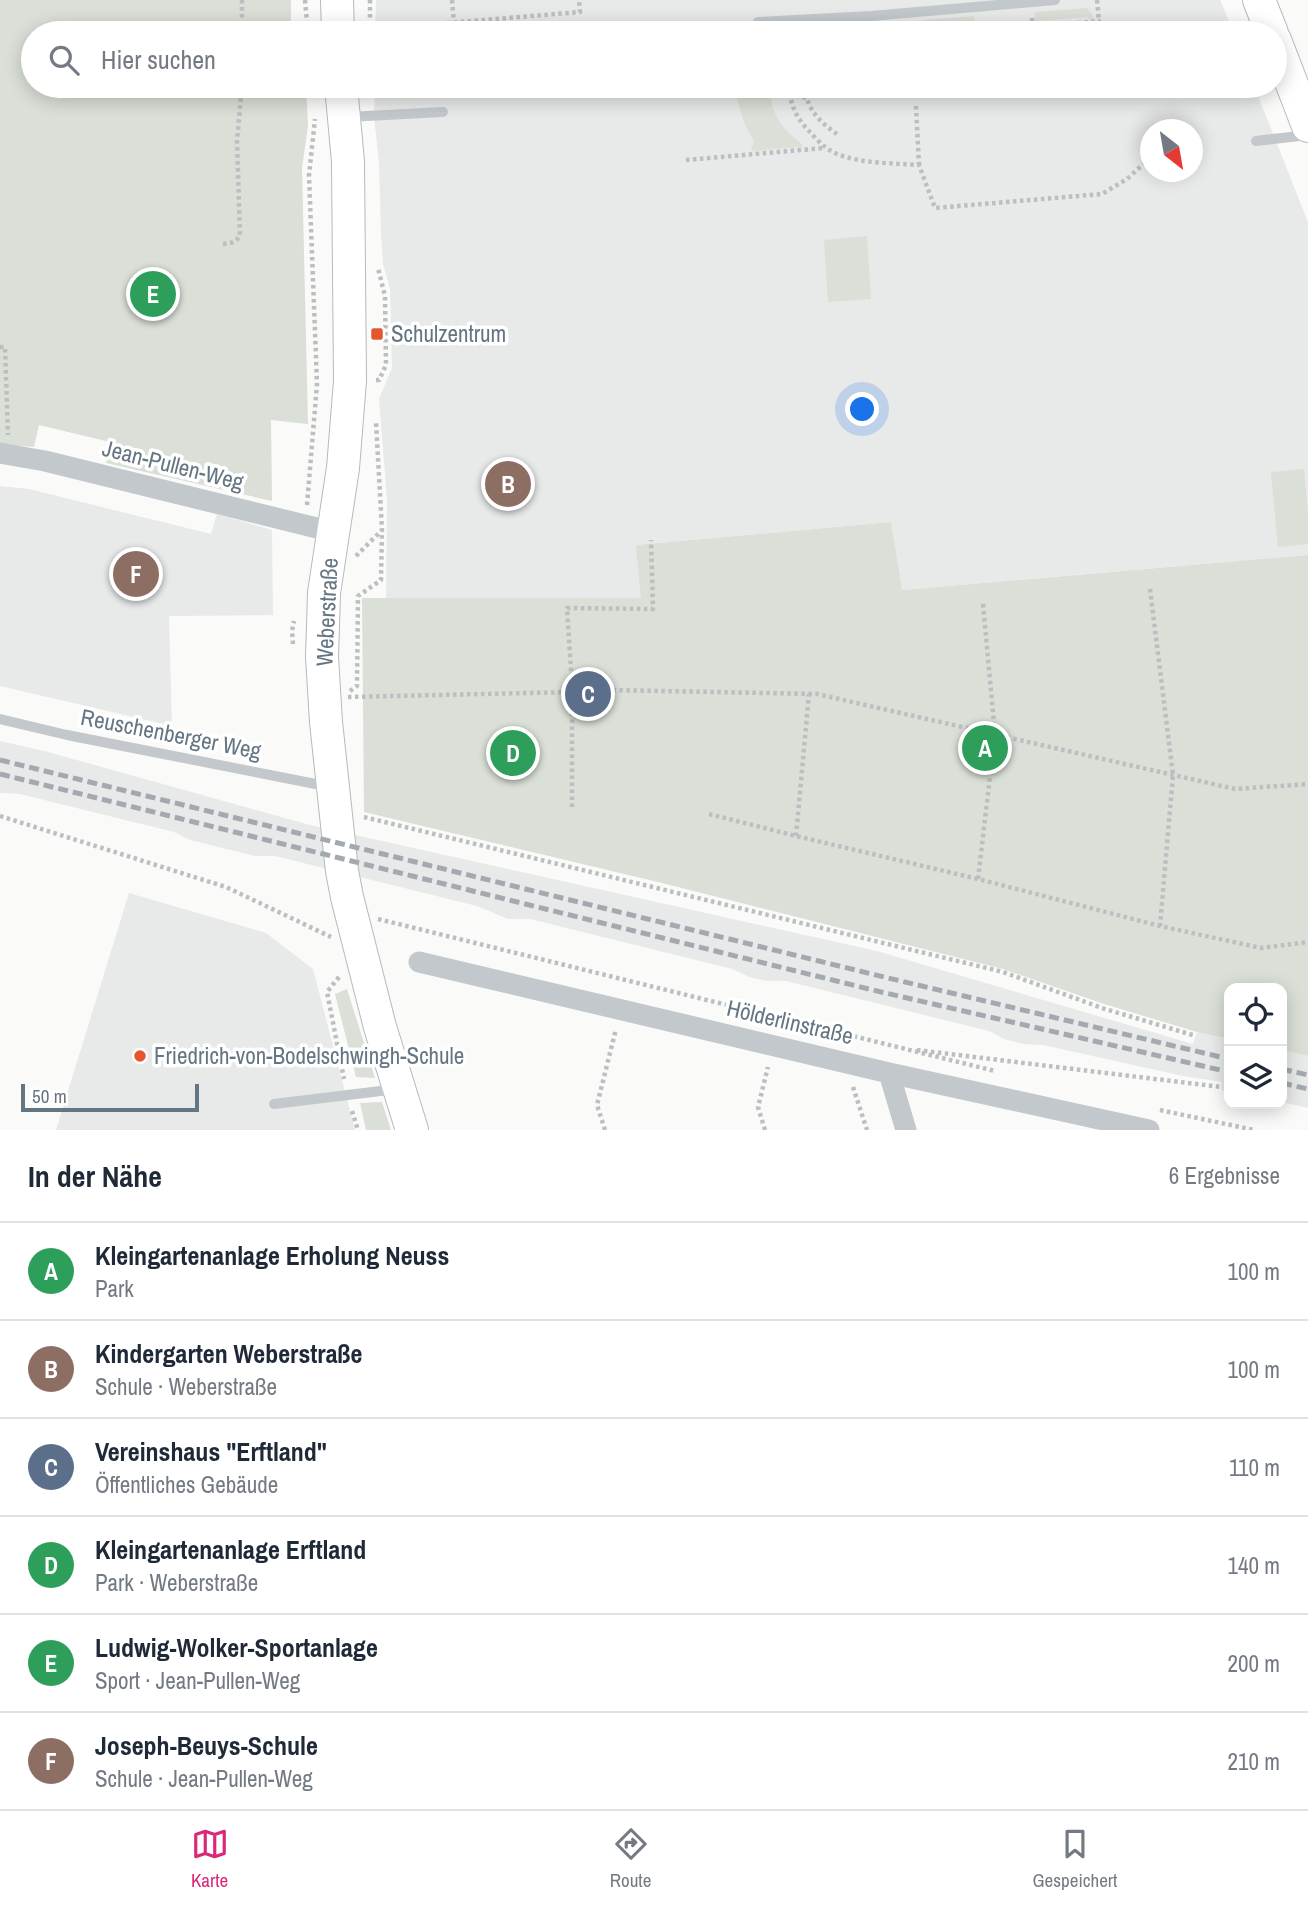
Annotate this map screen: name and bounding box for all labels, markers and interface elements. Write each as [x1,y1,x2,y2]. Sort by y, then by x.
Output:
search box [21,21,1287,98]
icon: search [45,41,83,79]
text: Hier suchen [101,42,216,77]
north arrow [1140,119,1203,182]
pin: E [130,268,176,320]
place label: Schulzentrum [391,318,506,349]
marker: Schulzentrum [369,326,385,342]
your location [845,392,879,426]
street label: Jean-Pullen-Weg [99,432,247,497]
pin: B [485,458,531,510]
pin: F [113,548,159,600]
street label: Weberstraße [308,557,345,667]
pin: C [565,668,611,720]
street label: Reuschenberger Weg [78,701,264,766]
pin: A [962,722,1008,774]
pin: D [490,727,536,779]
map controls [1224,983,1287,1109]
button: locate [1224,983,1287,1046]
street label: Hölderlinstraße [724,992,856,1051]
place label: Friedrich-von-Bodelschwingh-Schule [154,1040,464,1071]
button: layers [1224,1046,1287,1109]
marker: Friedrich-von-Bodelschwingh-Schule [132,1048,148,1064]
scale bar [21,1081,200,1113]
text: 50 m [32,1083,67,1109]
text: In der Nähe [28,1156,162,1196]
text: 6 Ergebnisse [1169,1160,1280,1191]
text: Kleingartenanlage Erholung Neuss [95,1238,449,1273]
text: A [44,1256,58,1287]
text: 100 m [1228,1256,1280,1287]
text: Park [95,1273,134,1304]
text: Kindergarten Weberstraße [95,1336,362,1371]
text: B [44,1354,58,1385]
text: 100 m [1228,1354,1280,1385]
text: Schule · Weberstraße [95,1371,277,1402]
text: Vereinshaus "Erftland" [95,1434,327,1469]
text: C [44,1452,58,1483]
text: 110 m [1229,1452,1280,1483]
text: Öffentliches Gebäude [95,1469,278,1500]
text: Kleingartenanlage Erftland [95,1532,366,1567]
text: D [44,1550,58,1581]
text: 140 m [1228,1550,1280,1581]
text: Park · Weberstraße [95,1567,258,1598]
text: Ludwig-Wolker-Sportanlage [95,1630,378,1665]
text: E [45,1648,57,1679]
text: 200 m [1228,1648,1280,1679]
text: Sport · Jean-Pullen-Weg [95,1665,300,1696]
text: Joseph-Beuys-Schule [95,1728,318,1763]
text: F [45,1746,57,1777]
text: 210 m [1228,1746,1280,1777]
text: Schule · Jean-Pullen-Weg [95,1763,313,1794]
tab: Karte [191,1825,229,1893]
tab: Route [610,1825,651,1893]
tab: Gespeichert [1033,1825,1117,1893]

